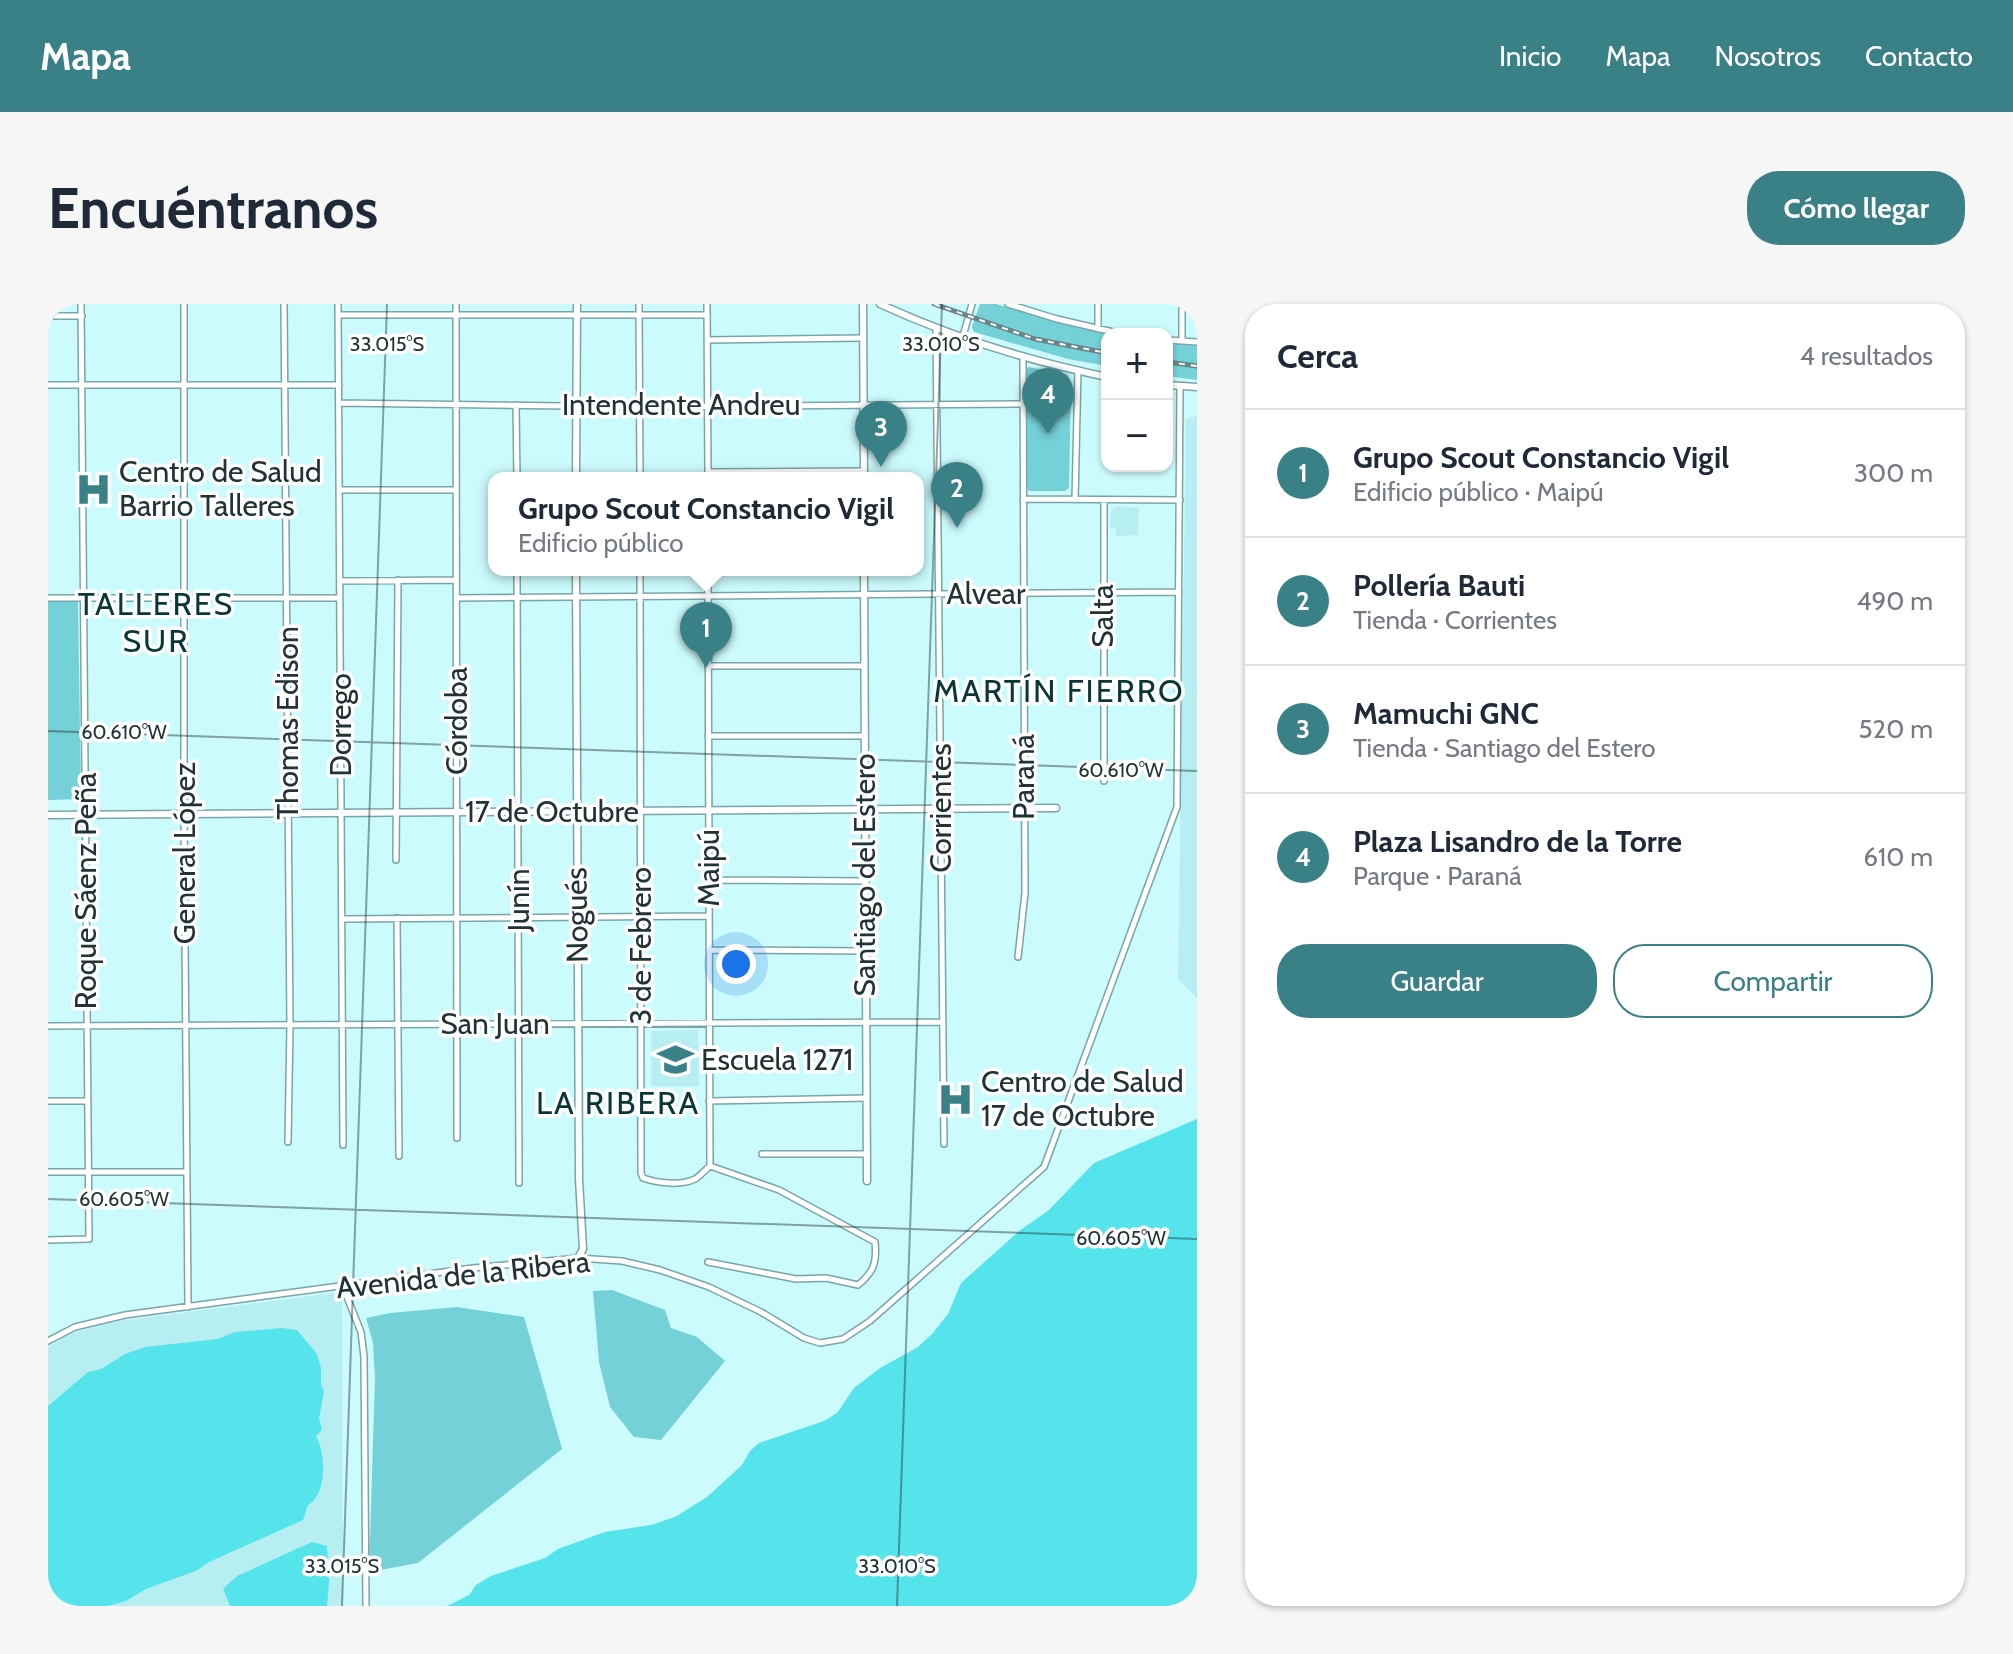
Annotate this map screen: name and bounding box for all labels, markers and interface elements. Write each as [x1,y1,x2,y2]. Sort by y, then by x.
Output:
text: Mapa [40,33,131,80]
text: Inicio [1499,39,1562,73]
text: Mapa [1606,39,1671,73]
text: Nosotros [1715,39,1821,73]
text: Contacto [1865,39,1973,73]
button: Cómo llegar [1747,171,1965,245]
text: Encuéntranos [48,174,378,242]
map controls [1101,328,1173,472]
button: + [1101,328,1173,400]
text: 33.015°S [350,332,424,356]
text: 33.010°S [902,332,980,356]
text: Cerca [1277,335,1358,377]
text: 4 resultados [1800,340,1933,372]
pin: 4 [1022,368,1074,434]
street label: Intendente Andreu [562,386,800,423]
button: − [1101,400,1173,472]
pin: 3 [855,401,907,467]
text: Grupo Scout Constancio Vigil [1353,439,1729,476]
place label: Centro de Salud Barrio Talleres [119,453,322,524]
text: 1 [1298,457,1308,489]
text: 300 m [1854,457,1933,489]
pin: 2 [931,462,983,528]
hospital icon: Centro de Salud Barrio Talleres [74,470,112,508]
popup [488,472,924,576]
text: Edificio público · Maipú [1353,476,1604,508]
text: Grupo Scout Constancio Vigil [518,490,894,527]
text: Edificio público [518,527,684,559]
text: Pollería Bauti [1353,567,1525,604]
street label: Alvear [947,575,1026,612]
district label: TALLERES SUR [78,584,234,660]
street label: Salta [1084,584,1121,648]
text: 2 [1296,585,1310,617]
text: 490 m [1856,585,1933,617]
pin: 1 [680,602,732,668]
text: Tienda · Corrientes [1353,604,1557,636]
street label: Thomas Edison [269,626,306,820]
street label: Córdoba [438,666,475,775]
district label: MARTÍN FIERRO [933,671,1185,710]
street label: Dorrego [322,673,359,777]
text: Mamuchi GNC [1353,695,1539,732]
text: 3 [1296,713,1310,745]
text: 520 m [1859,713,1933,745]
text: 60.610°W [81,720,167,744]
text: Tienda · Santiago del Estero [1353,732,1656,764]
street label: Paraná [1005,733,1042,820]
street label: Corrientes [922,743,959,873]
street label: Santiago del Estero [846,753,883,997]
text: 60.610°W [1078,758,1164,782]
street label: General López [166,762,203,944]
street label: Roque Sáenz Peña [67,772,104,1009]
street label: 17 de Octubre [465,793,639,830]
text: Plaza Lisandro de la Torre [1353,823,1682,860]
street label: Maipú [690,829,727,907]
text: 4 [1295,841,1311,873]
text: 610 m [1863,841,1933,873]
text: Parque · Paraná [1353,860,1522,892]
street label: Nogués [557,867,596,963]
street label: 3 de Febrero [622,867,659,1025]
street label: Junín [500,869,537,932]
your location [716,944,756,984]
button: Guardar [1277,944,1597,1018]
button: Compartir [1613,944,1933,1018]
street label: San Juan [440,1005,550,1042]
school or university icon: Escuela 1271 [656,1041,694,1079]
place label: Escuela 1271 [701,1041,853,1078]
place label: Centro de Salud 17 de Octubre [981,1063,1184,1134]
hospital icon: Centro de Salud 17 de Octubre [936,1080,974,1118]
district label: LA RIBERA [536,1083,700,1122]
text: 60.605°W [79,1187,169,1211]
text: 60.605°W [1076,1226,1166,1250]
street label: Avenida de la Ribera [334,1243,592,1306]
text: 33.015°S [305,1554,379,1578]
text: 33.010°S [858,1554,936,1578]

